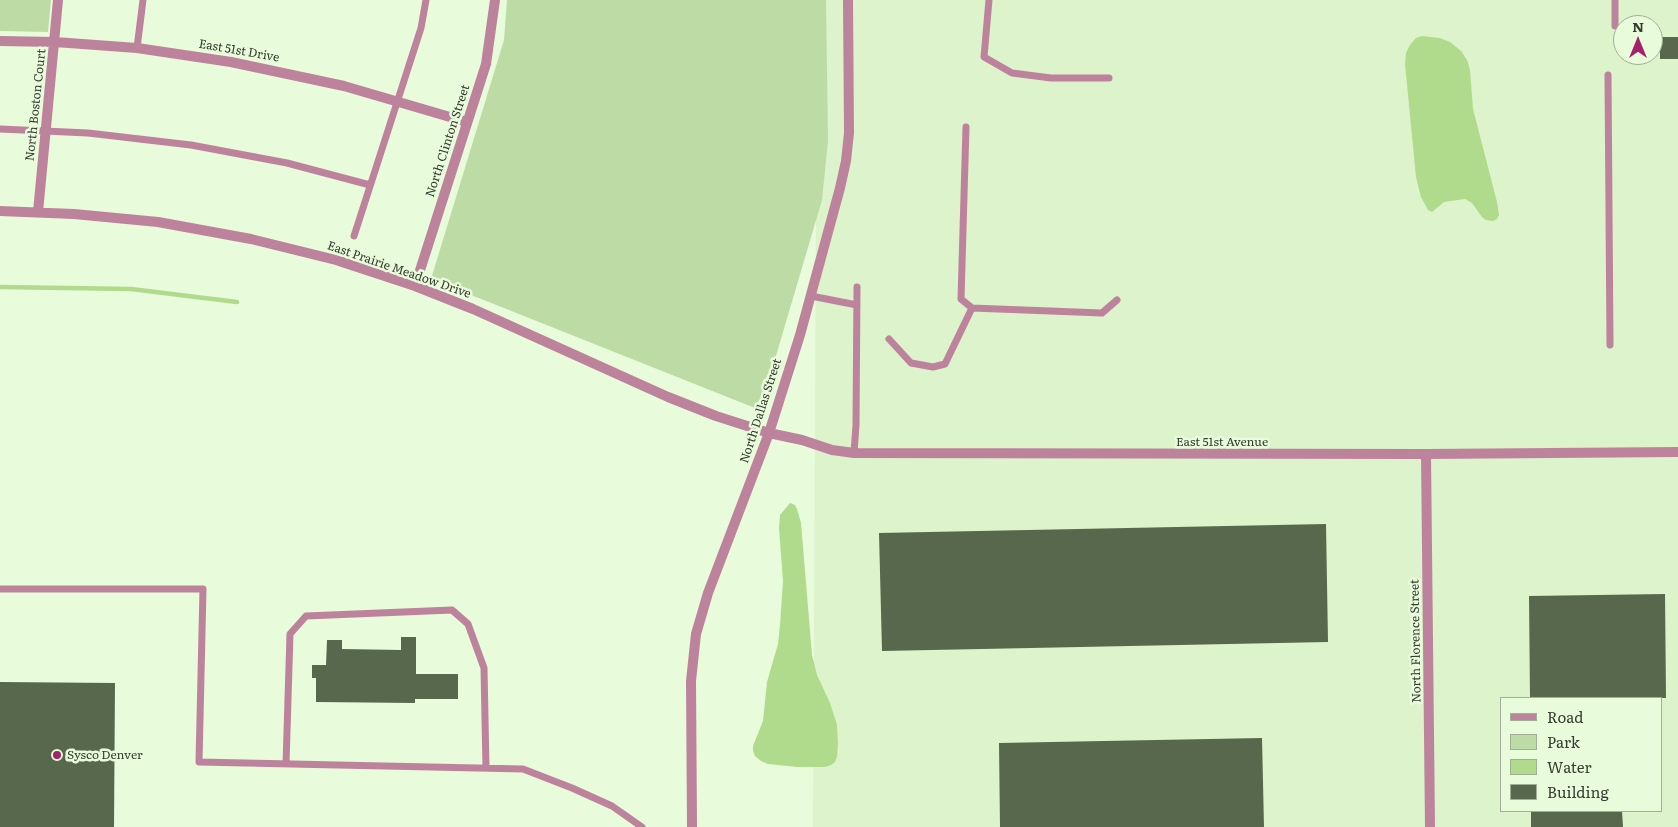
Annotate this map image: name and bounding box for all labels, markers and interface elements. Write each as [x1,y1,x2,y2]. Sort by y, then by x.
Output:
north arrow [1613,15,1663,65]
text: N [1632,16,1644,36]
street label: East 51st Drive [198,37,280,65]
street label: North Boston Court [23,48,49,162]
street label: North Clinton Street [423,83,473,199]
street label: East Prairie Meadow Drive [325,239,473,301]
street label: North Dallas Street [737,357,785,465]
street label: East 51st Avenue [1176,435,1268,449]
street label: North Florence Street [1408,579,1424,703]
legend [1500,697,1663,812]
text: Road [1547,705,1583,728]
text: Park [1547,730,1580,753]
place label: Sysco Denver [67,748,143,762]
marker: Sysco Denver [51,749,63,761]
text: Water [1547,755,1592,778]
text: Building [1547,780,1609,803]

